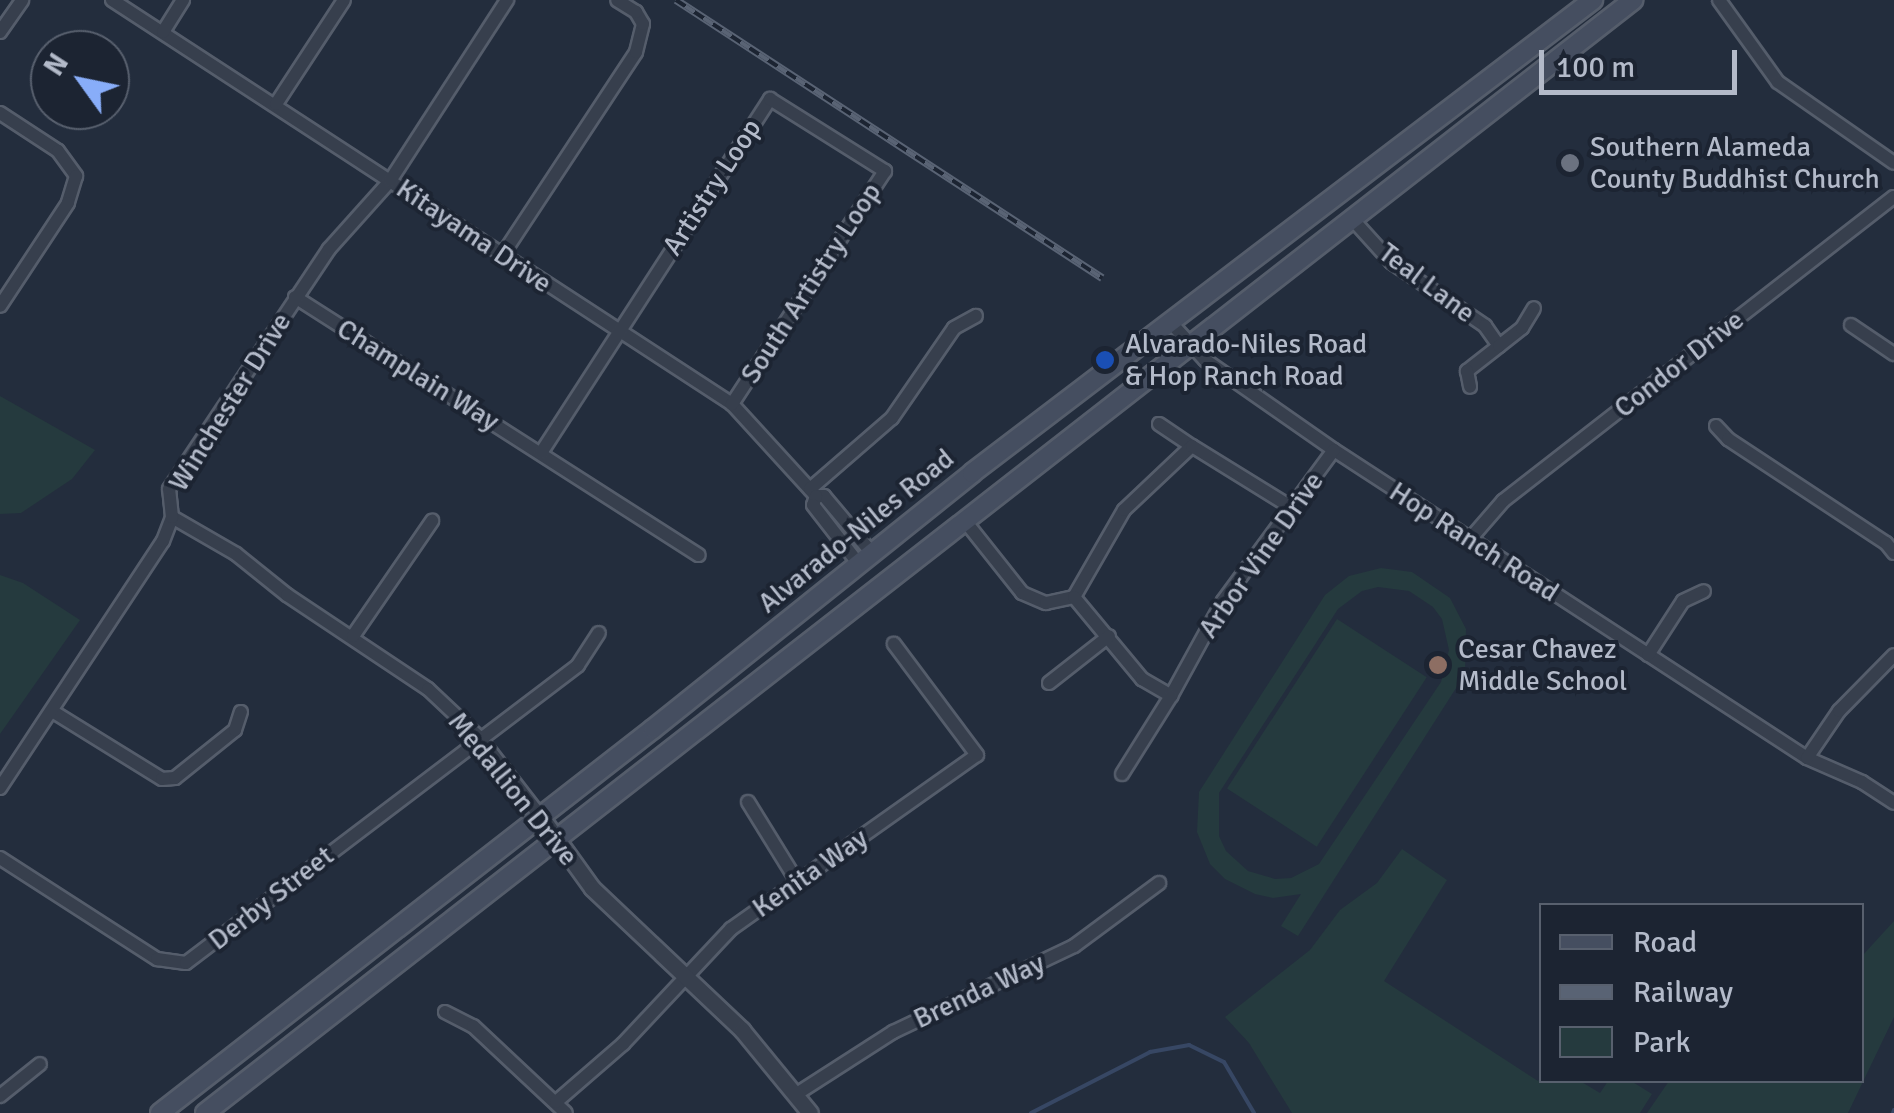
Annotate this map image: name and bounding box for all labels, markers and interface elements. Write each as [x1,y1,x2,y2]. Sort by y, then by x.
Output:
north arrow [30,30,130,130]
scale bar [1544,30,1742,92]
text: N [37,47,76,82]
text: 100 m [1556,49,1635,86]
street label: Artistry Loop [655,113,769,261]
place label: Southern Alameda County Buddhist Church [1590,130,1880,196]
marker: Southern Alameda County Buddhist Church [1559,152,1581,174]
street label: Kitayama Drive [390,172,558,300]
street label: South Artistry Loop [734,176,888,390]
street label: Teal Lane [1372,236,1482,330]
street label: Condor Drive [1608,303,1750,425]
street label: Winchester Drive [162,307,298,497]
street label: Champlain Way [331,312,505,438]
place label: Alvarado-Niles Road & Hop Ranch Road [1125,327,1367,393]
marker: Alvarado-Niles Road & Hop Ranch Road [1094,349,1116,371]
street label: Alvarado-Niles Road [751,442,961,620]
street label: Arbor Vine Drive [1191,466,1331,644]
street label: Hop Ranch Road [1383,475,1565,609]
place label: Cesar Chavez Middle School [1458,632,1627,698]
marker: Cesar Chavez Middle School [1427,654,1449,676]
street label: Medallion Drive [441,705,585,873]
street label: Kenita Way [746,821,874,925]
street label: Derby Street [202,839,340,957]
legend [1539,903,1864,1083]
text: Road [1633,924,1697,961]
street label: Brenda Way [908,946,1050,1036]
text: Railway [1633,974,1733,1011]
text: Park [1633,1024,1691,1061]

